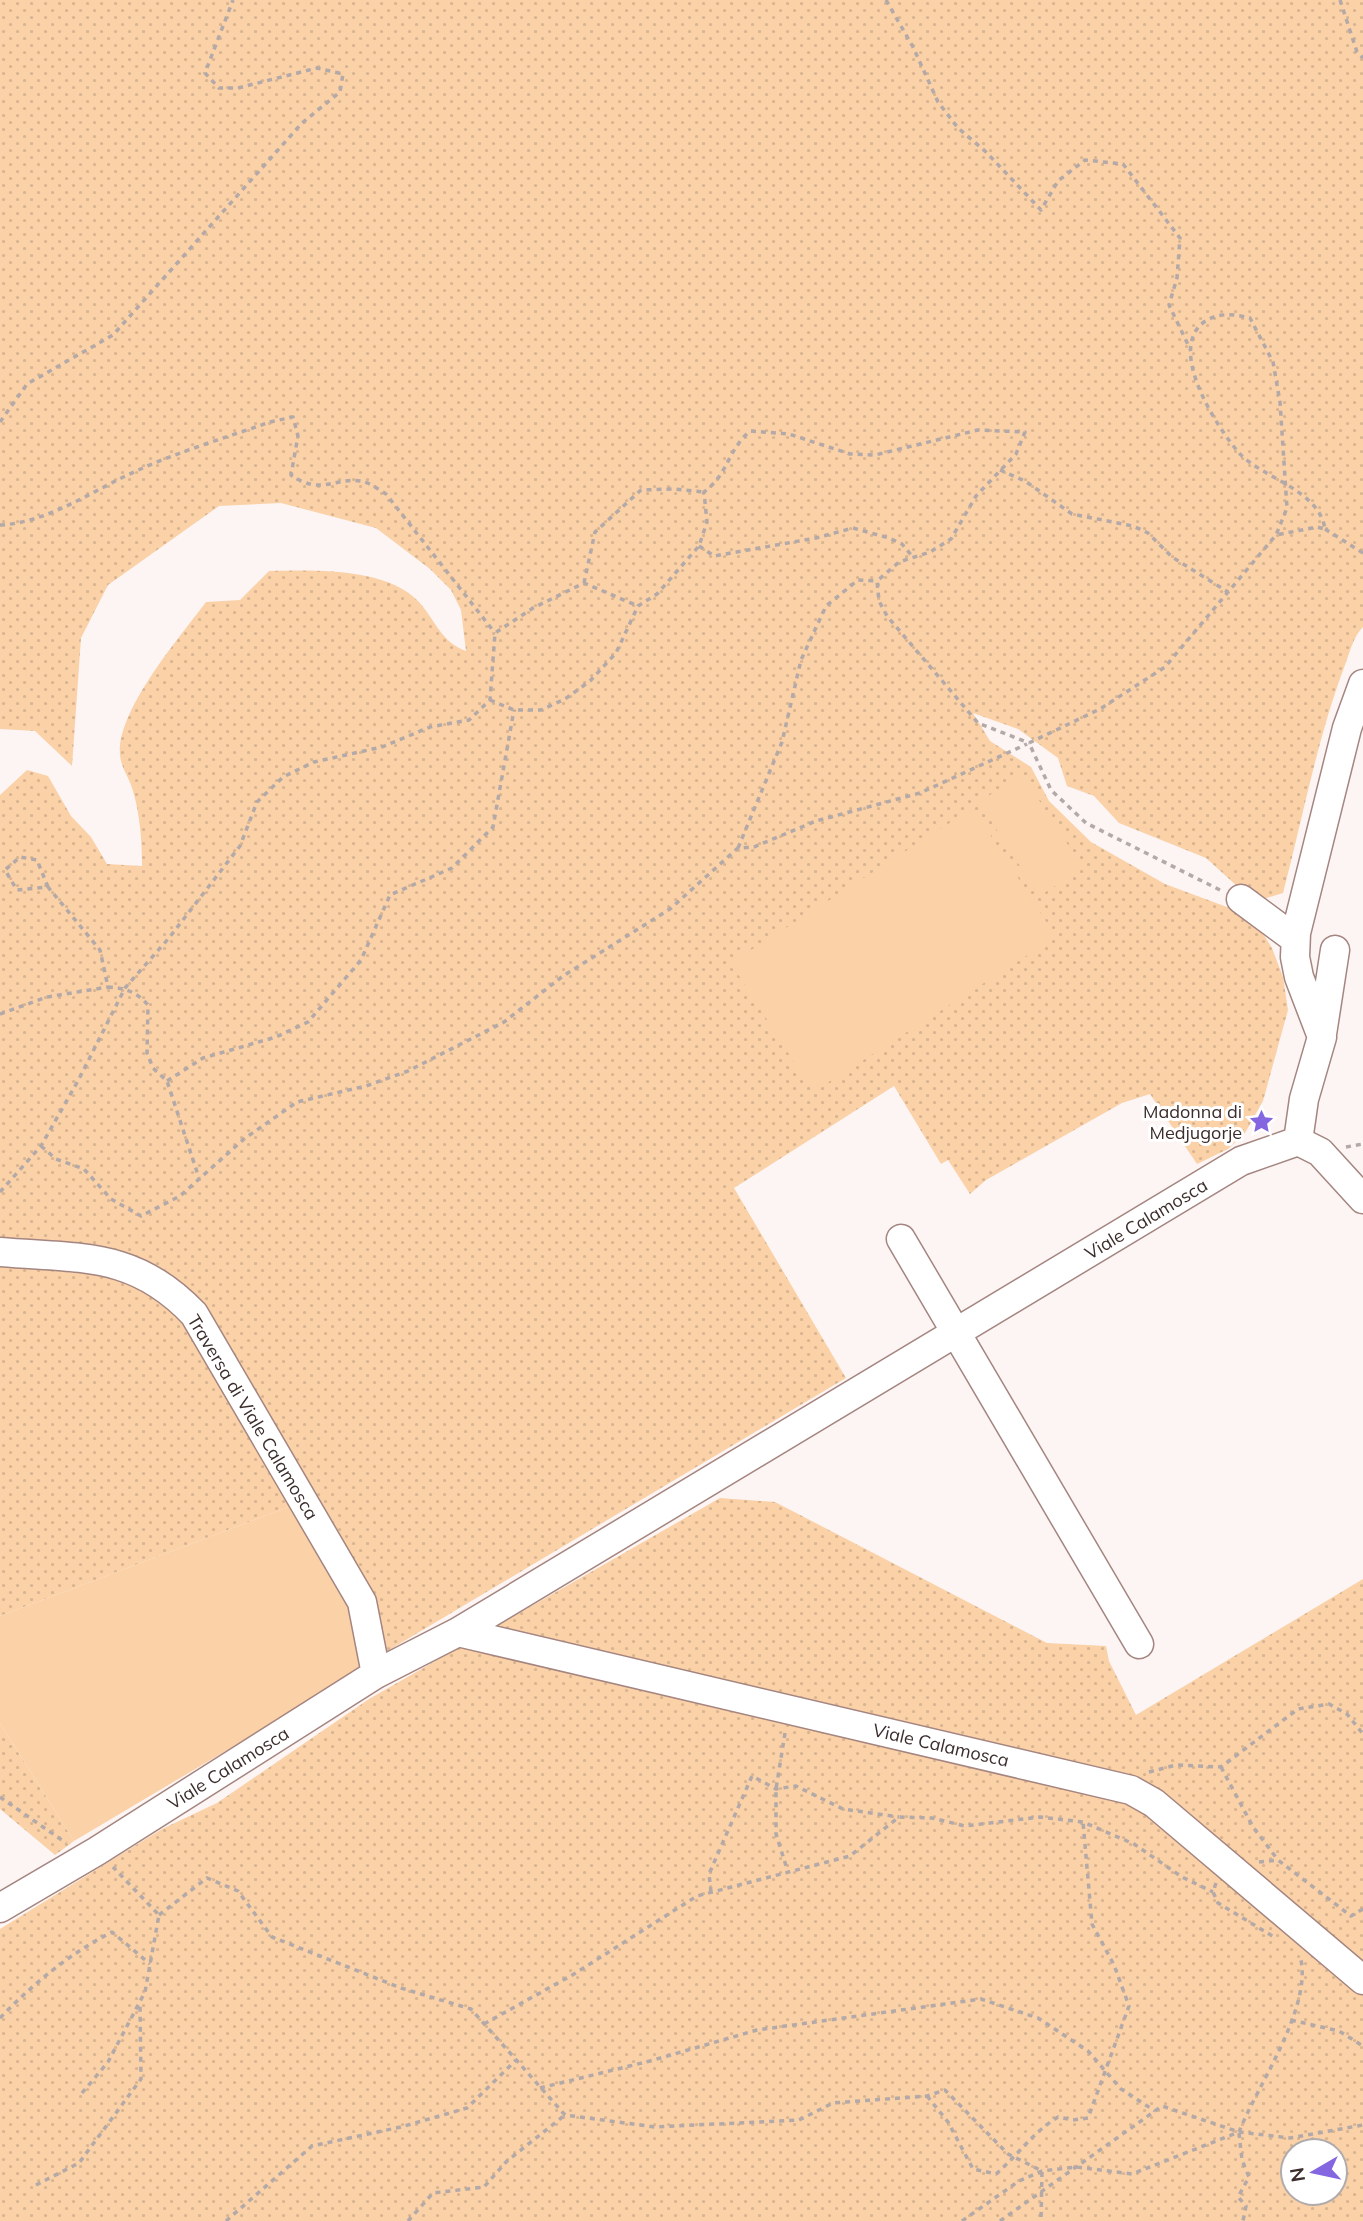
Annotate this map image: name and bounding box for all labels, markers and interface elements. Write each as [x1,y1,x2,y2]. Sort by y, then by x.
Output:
place label: Madonna di Medjugorje [1143,1100,1242,1144]
place icon: Madonna di Medjugorje [1248,1107,1276,1135]
street label: Viale Calamosca [1081,1173,1211,1265]
street label: Traversa di Viale Calamosca [182,1310,324,1524]
street label: Viale Calamosca [871,1718,1011,1772]
street label: Viale Calamosca [163,1721,293,1815]
north arrow [1279,2137,1349,2207]
text: N [1284,2166,1310,2184]

